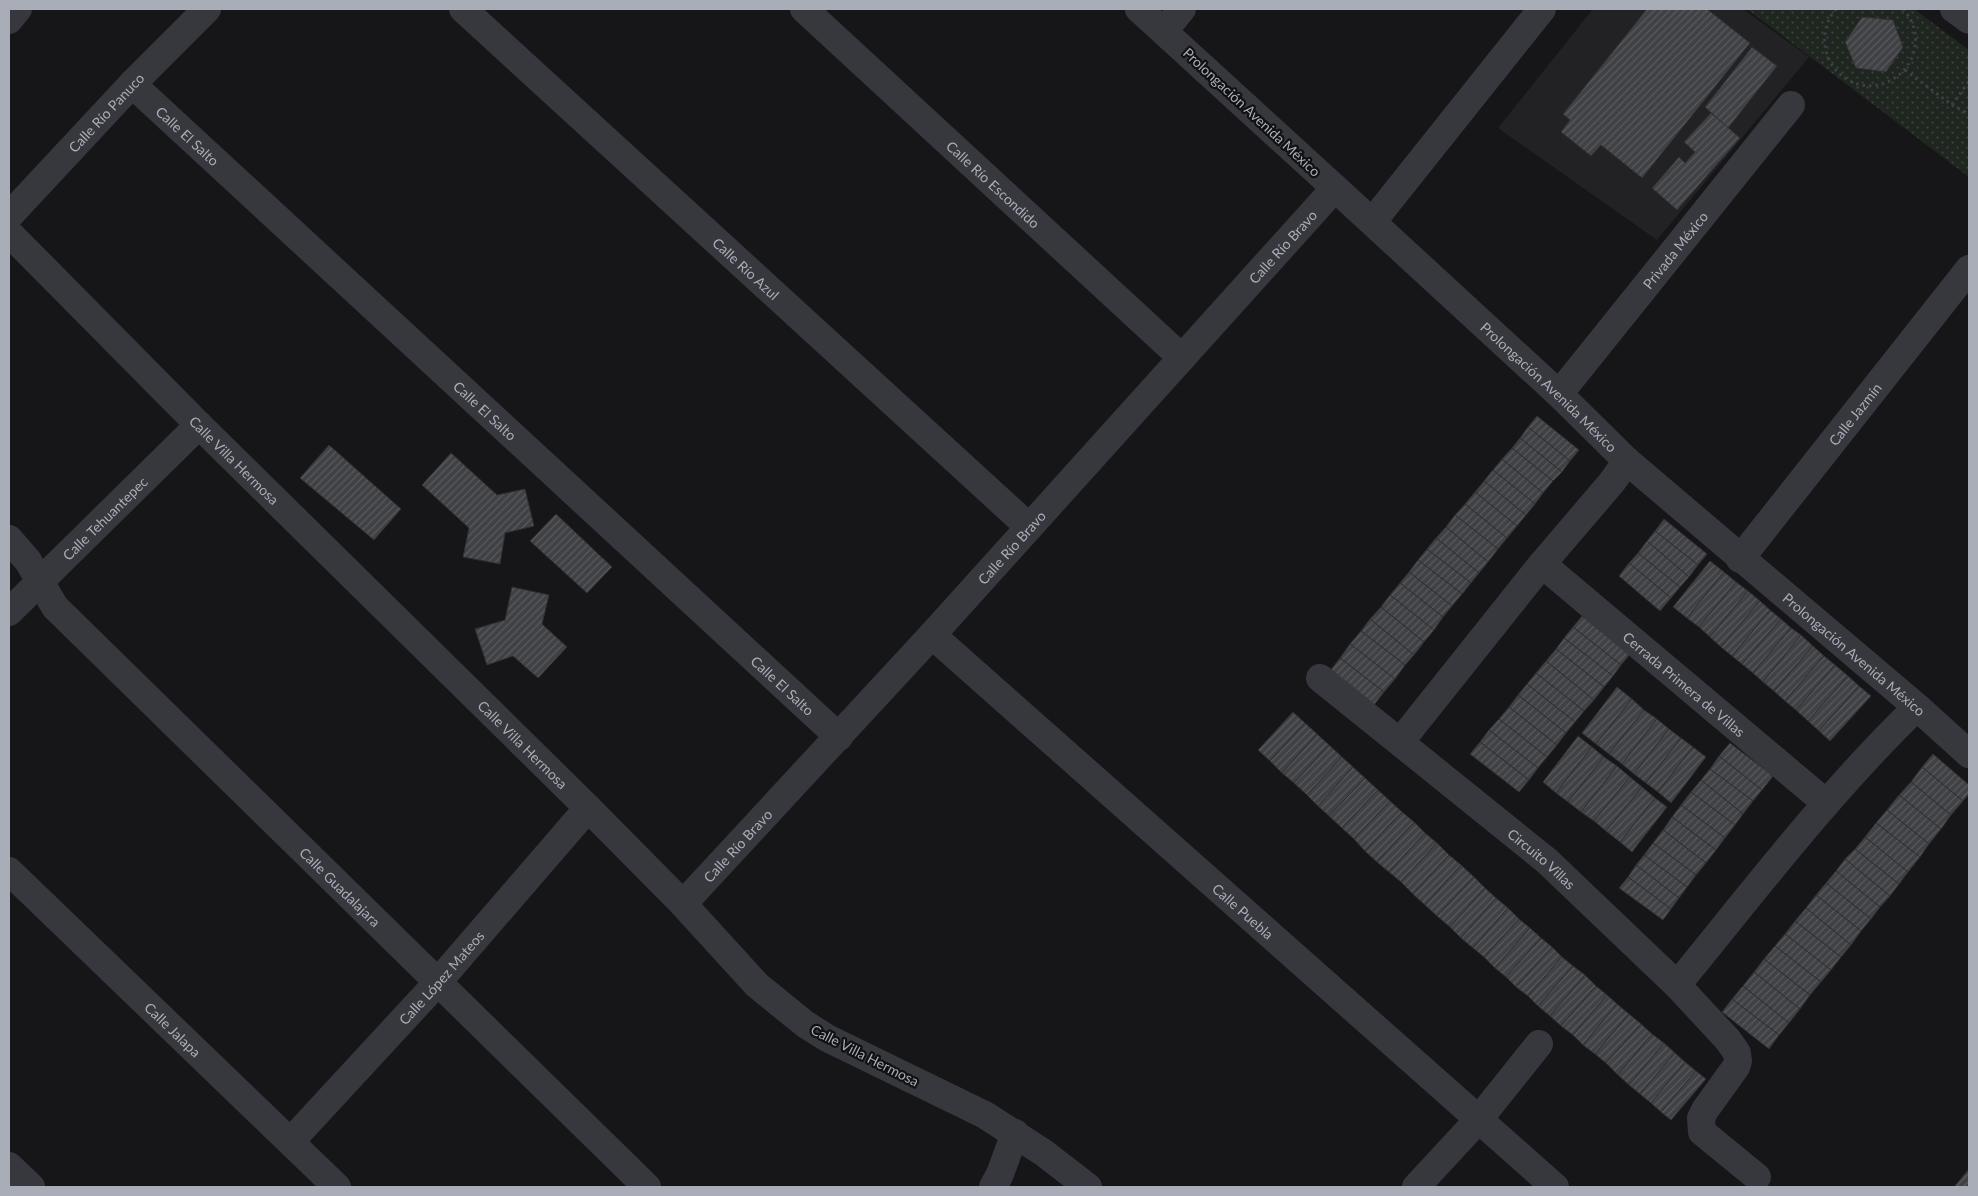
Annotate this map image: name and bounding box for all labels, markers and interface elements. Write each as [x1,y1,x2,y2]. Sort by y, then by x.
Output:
street label: Prolongación Avenida México [1180,44,1324,180]
street label: Calle Río Panuco [65,69,147,156]
street label: Calle El Salto [153,102,223,169]
street label: Calle Río Escondido [943,137,1044,231]
street label: Calle Río Bravo [1245,206,1320,287]
street label: Privada México [1639,208,1711,292]
street label: Calle Río Azul [710,234,783,303]
street label: Prolongación Avenida México [1477,318,1621,455]
street label: Calle El Salto [450,377,520,444]
street label: Calle Jazmín [1825,379,1885,449]
street label: Calle Villa Hermosa [186,412,283,508]
street label: Calle Tehuantepec [59,472,151,563]
street label: Calle Río Bravo [974,507,1049,587]
street label: Prolongación Avenida México [1780,589,1929,719]
street label: Cerrada Primera de Villas [1620,628,1749,740]
street label: Calle El Salto [748,652,818,718]
street label: Calle Villa Hermosa [475,696,572,792]
street label: Calle Río Bravo [699,805,775,885]
street label: Circuito Villas [1505,825,1579,892]
street label: Calle Guadalajara [297,843,384,930]
street label: Calle Puebla [1209,879,1277,942]
street label: Calle López Mateos [395,927,487,1028]
street label: Calle Jalapa [142,998,205,1060]
street label: Calle Villa Hermosa [808,1020,922,1090]

